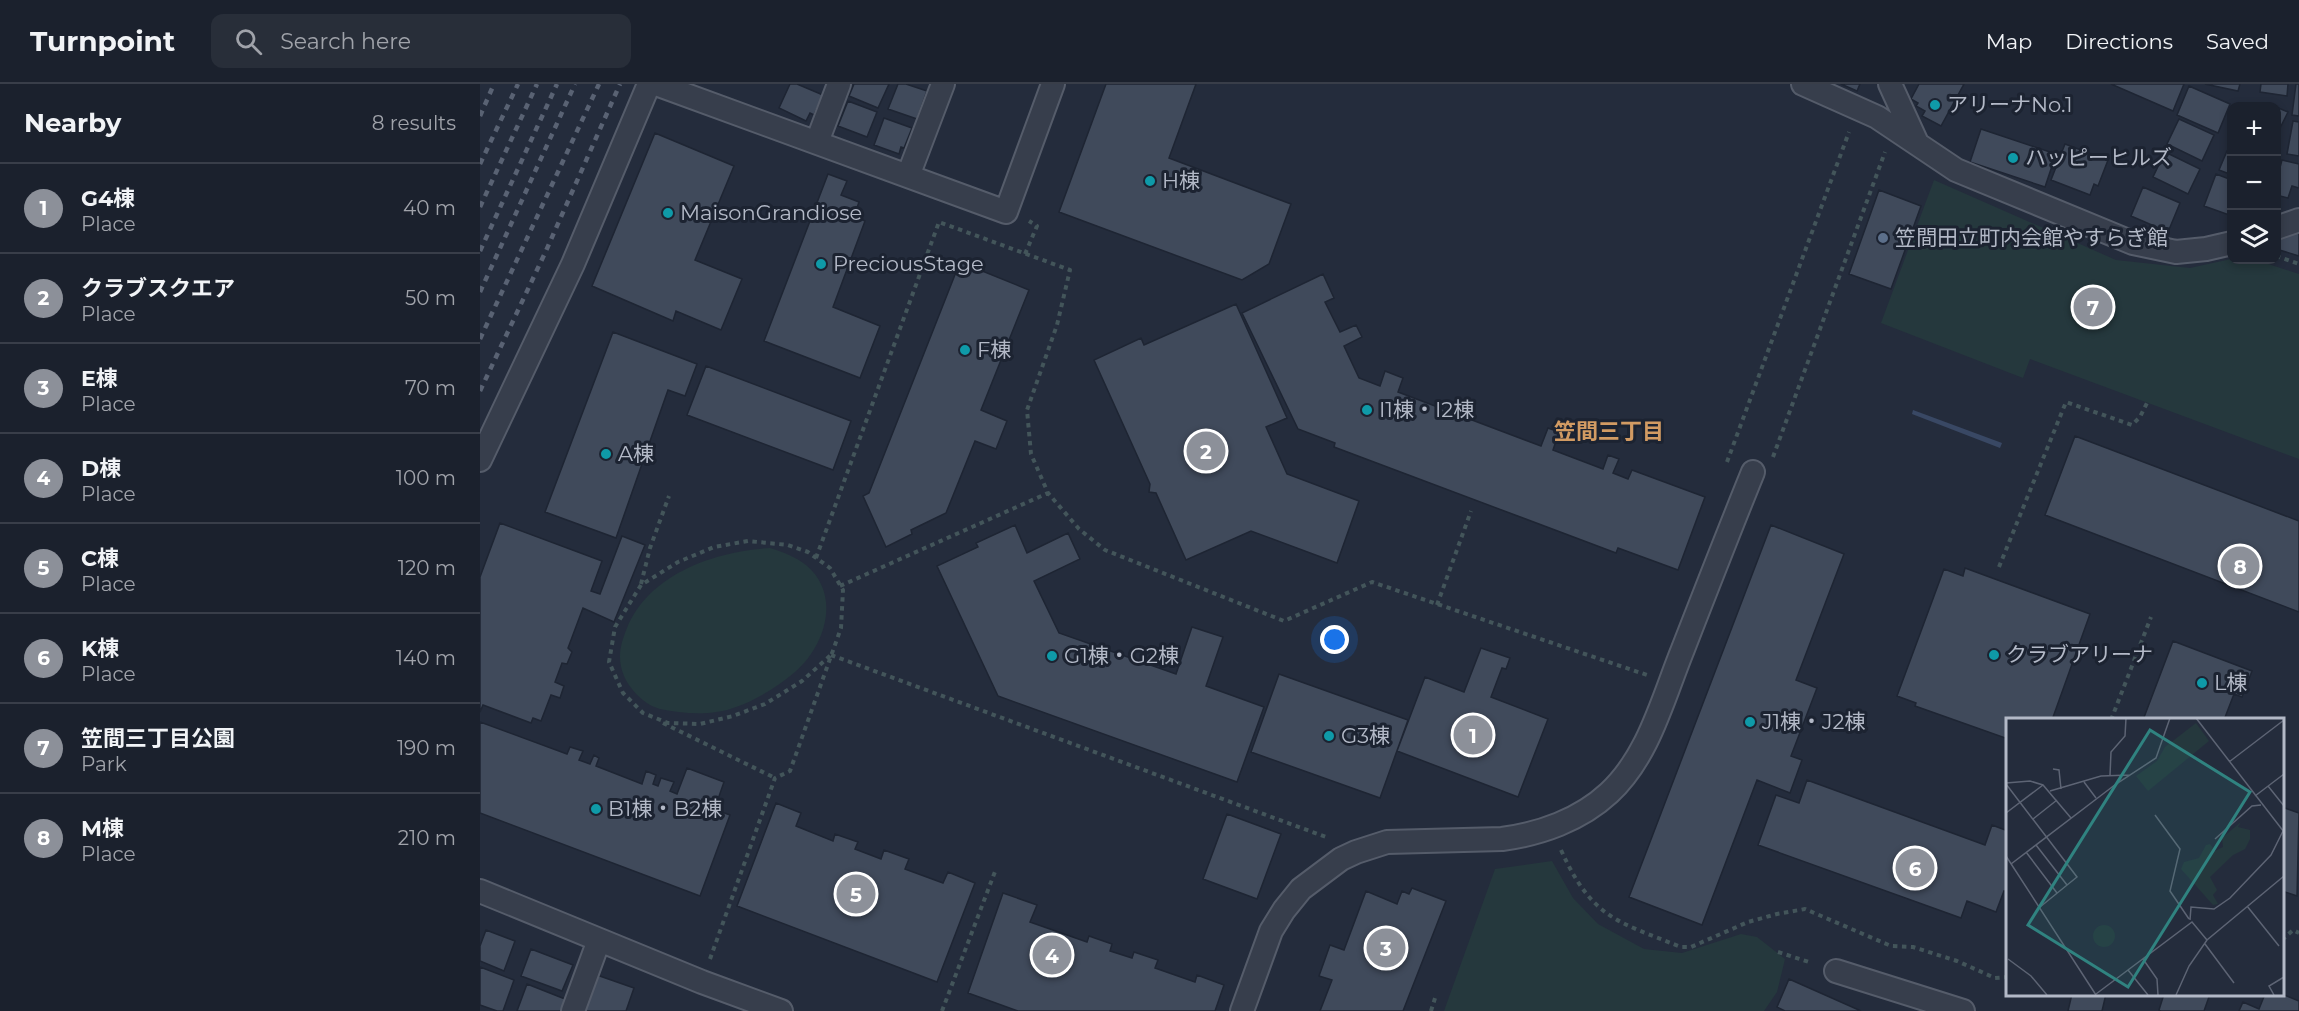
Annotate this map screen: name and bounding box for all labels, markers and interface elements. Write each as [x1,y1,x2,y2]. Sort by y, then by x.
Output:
search box [211,14,631,68]
text: Turnpoint [30,24,175,58]
icon: search [232,25,265,58]
text: Search here [280,28,411,55]
text: Map [1986,29,2032,54]
text: Directions [2065,29,2173,54]
text: Saved [2206,29,2269,54]
place label: アリーナNo.1 [1947,92,2073,117]
marker: アリーナNo.1 [1928,98,1942,112]
map controls [2227,102,2281,264]
button: + [2227,102,2281,156]
text: Nearby [24,107,121,139]
text: 8 results [372,111,456,135]
place label: ハッピーヒルズ [2025,145,2172,170]
marker: ハッピーヒルズ [2006,151,2020,165]
button: − [2227,156,2281,210]
place label: H棟 [1162,168,1200,193]
marker: H棟 [1143,174,1157,188]
text: G4棟 [81,185,135,212]
text: 1 [40,196,47,220]
text: 40 m [403,196,456,220]
place label: MaisonGrandiose [680,200,862,225]
marker: MaisonGrandiose [661,206,675,220]
button: layers [2227,210,2281,264]
text: Place [81,212,136,236]
place label: 笠間田立町内会館やすらぎ館 [1895,225,2168,250]
marker: 笠間田立町内会館やすらぎ館 [1876,231,1890,245]
place label: PreciousStage [833,251,984,276]
marker: PreciousStage [814,257,828,271]
text: クラブスクエア [81,275,235,302]
pin: 7 [2074,284,2112,330]
text: 2 [38,286,49,310]
text: 50 m [405,286,456,310]
text: Place [81,302,136,326]
place label: F棟 [977,337,1011,362]
marker: F棟 [958,343,972,357]
text: E棟 [81,365,118,392]
text: 3 [38,376,49,400]
text: 70 m [405,376,456,400]
text: Place [81,392,136,416]
place label: I1棟・I2棟 [1379,397,1474,422]
marker: I1棟・I2棟 [1360,403,1374,417]
district label: 笠間三丁目 [1554,418,1664,445]
pin: 2 [1186,428,1226,473]
place label: A棟 [618,441,654,466]
marker: A棟 [599,447,613,461]
text: D棟 [81,455,121,482]
text: 4 [37,466,50,490]
text: 100 m [396,466,456,490]
text: Place [81,482,136,506]
pin: 8 [2220,544,2260,588]
text: C棟 [81,545,119,572]
text: 5 [38,556,49,580]
text: 120 m [398,556,456,580]
text: Place [81,572,136,596]
your location [1320,625,1349,654]
text: K棟 [81,635,119,662]
place label: クラブアリーナ [2006,642,2153,667]
place label: G1棟・G2棟 [1064,643,1179,668]
text: 6 [37,646,50,670]
text: 140 m [396,646,456,670]
marker: クラブアリーナ [1987,648,2001,662]
marker: G1棟・G2棟 [1045,649,1059,663]
text: Place [81,662,136,686]
place label: L棟 [2214,670,2247,695]
marker: L棟 [2195,676,2209,690]
place label: J1棟・J2棟 [1761,709,1866,734]
pin: 1 [1454,712,1492,758]
marker: J1棟・J2棟 [1743,715,1757,729]
inset map [2006,718,2284,996]
place label: G3棟 [1341,723,1390,748]
text: 笠間三丁目公園 [81,725,235,752]
marker: G3棟 [1322,729,1336,743]
text: 7 [37,736,50,760]
text: 190 m [397,736,456,760]
text: Park [81,752,127,776]
place label: B1棟・B2棟 [608,796,722,821]
marker: B1棟・B2棟 [589,802,603,816]
text: M棟 [81,815,124,842]
text: 8 [37,826,50,850]
text: 210 m [398,826,456,850]
text: Place [81,842,136,866]
pin: 6 [1896,846,1934,890]
pin: 5 [836,872,875,916]
pin: 3 [1366,926,1406,970]
pin: 4 [1032,932,1072,978]

